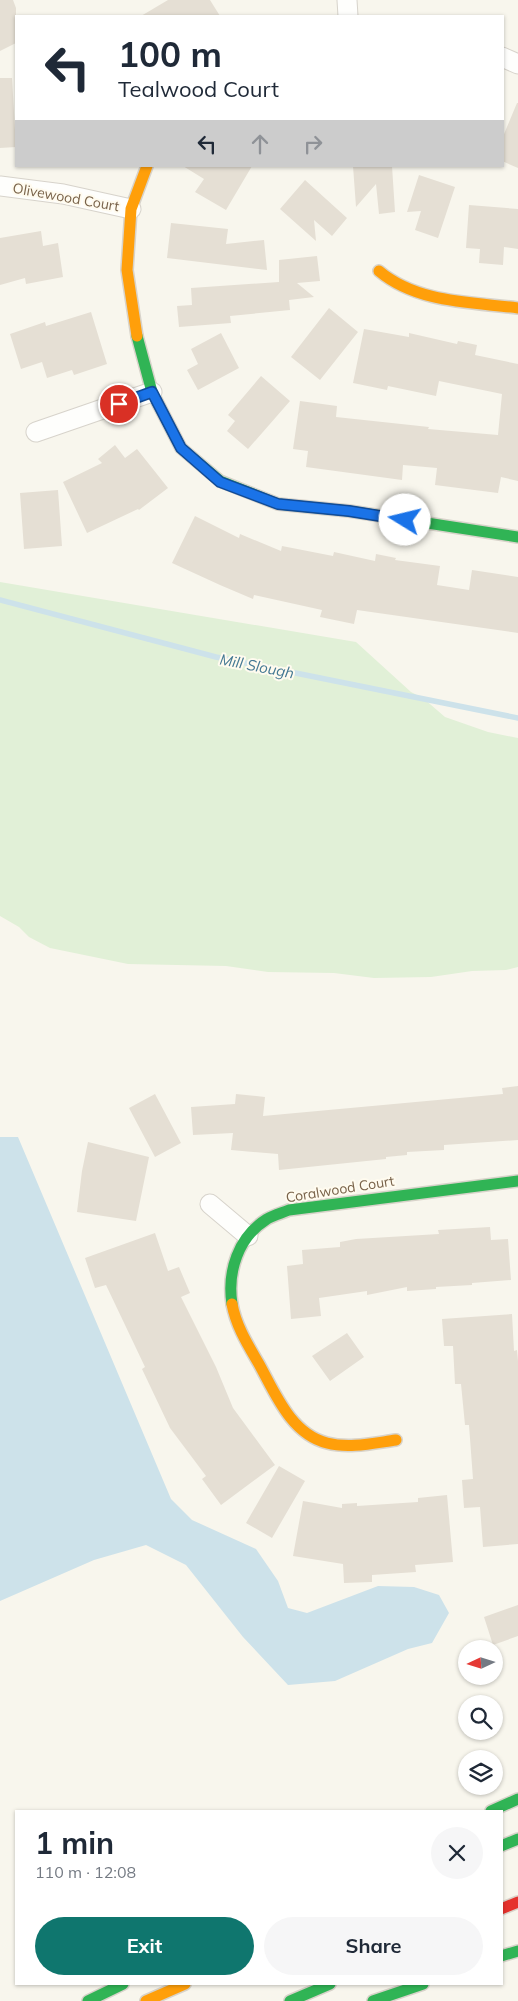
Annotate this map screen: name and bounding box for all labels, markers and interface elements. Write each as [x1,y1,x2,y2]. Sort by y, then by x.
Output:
text: 100 m [118,32,222,76]
icon: left [35,35,100,100]
text: Tealwood Court [118,75,279,103]
icon: left [193,130,221,158]
icon: ahead [246,130,274,158]
icon: right [299,130,327,158]
street label: Olivewood Court [11,179,121,215]
pin [98,383,140,425]
icon: arrive [105,390,133,418]
position arrow [378,493,430,545]
water label: Mill Slough [218,649,296,683]
street label: Coralwood Court [285,1172,396,1206]
north arrow [458,1640,502,1685]
map controls [458,1640,503,1795]
button: search [458,1695,503,1740]
button: layers [458,1750,503,1795]
text: 1 min [35,1824,114,1862]
button: close [431,1827,483,1879]
text: 110 m · 12:08 [35,1862,136,1882]
button: Exit [35,1917,254,1975]
button: Share [264,1917,483,1975]

